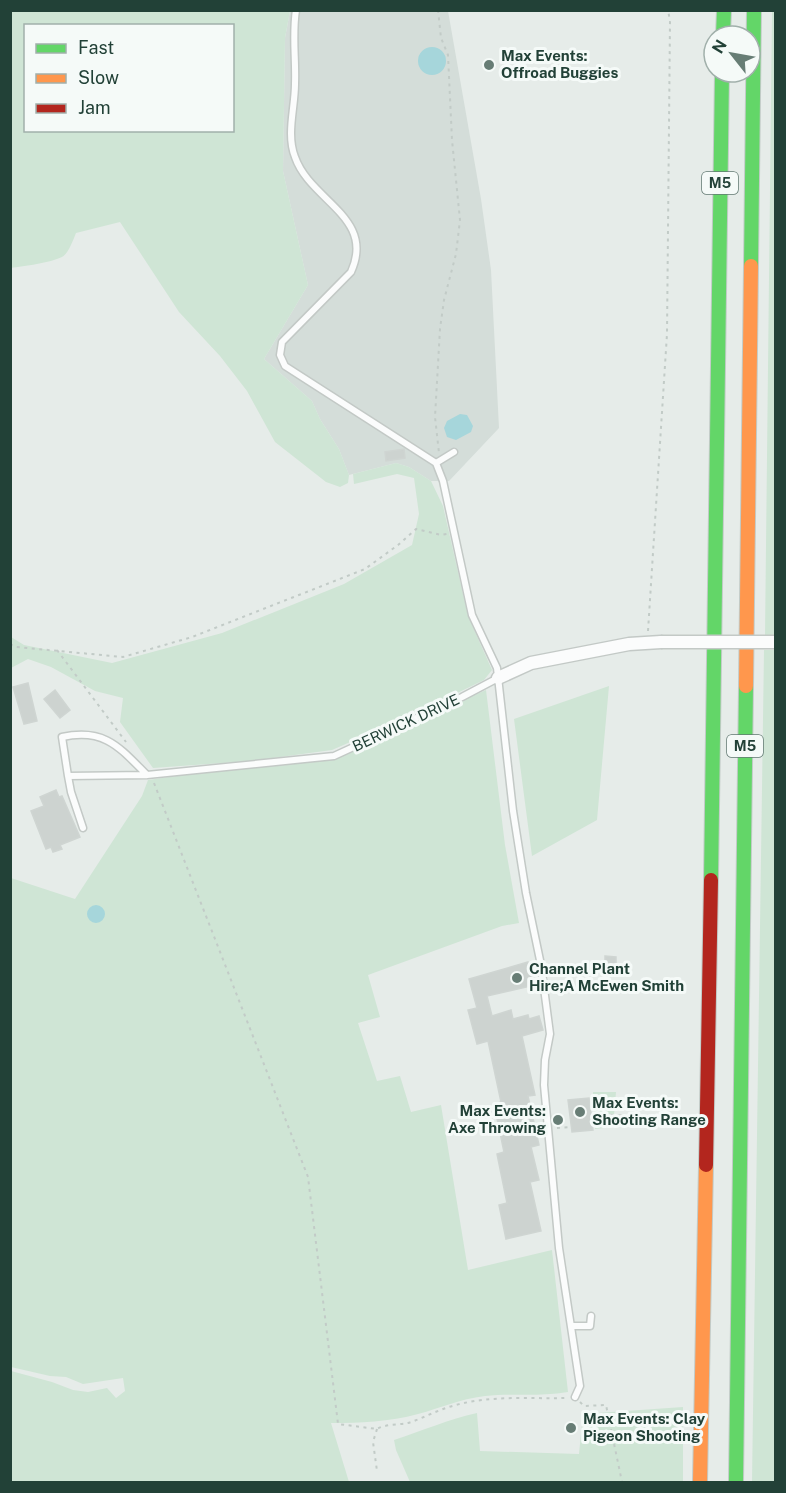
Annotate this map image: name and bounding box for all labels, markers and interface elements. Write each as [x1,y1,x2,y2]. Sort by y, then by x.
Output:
legend [24,24,234,132]
north arrow [702,24,762,84]
text: N [708,36,731,57]
text: Fast [78,37,114,58]
place label: Max Events: Offroad Buggies [501,47,618,81]
marker: Max Events: Offroad Buggies [482,58,496,72]
text: Slow [78,67,119,88]
text: Jam [78,97,111,118]
road number: M5 [702,172,738,194]
street label: BERWICK DRIVE [350,690,462,755]
road number: M5 [727,735,763,757]
place label: Channel Plant Hire;A McEwen Smith [529,960,684,994]
marker: Channel Plant Hire;A McEwen Smith [510,971,524,985]
place label: Max Events: Shooting Range [592,1094,706,1128]
place label: Max Events: Axe Throwing [448,1102,547,1136]
marker: Max Events: Shooting Range [573,1105,587,1119]
marker: Max Events: Axe Throwing [551,1113,565,1127]
place label: Max Events: Clay Pigeon Shooting [583,1410,706,1444]
marker: Max Events: Clay Pigeon Shooting [564,1421,578,1435]

